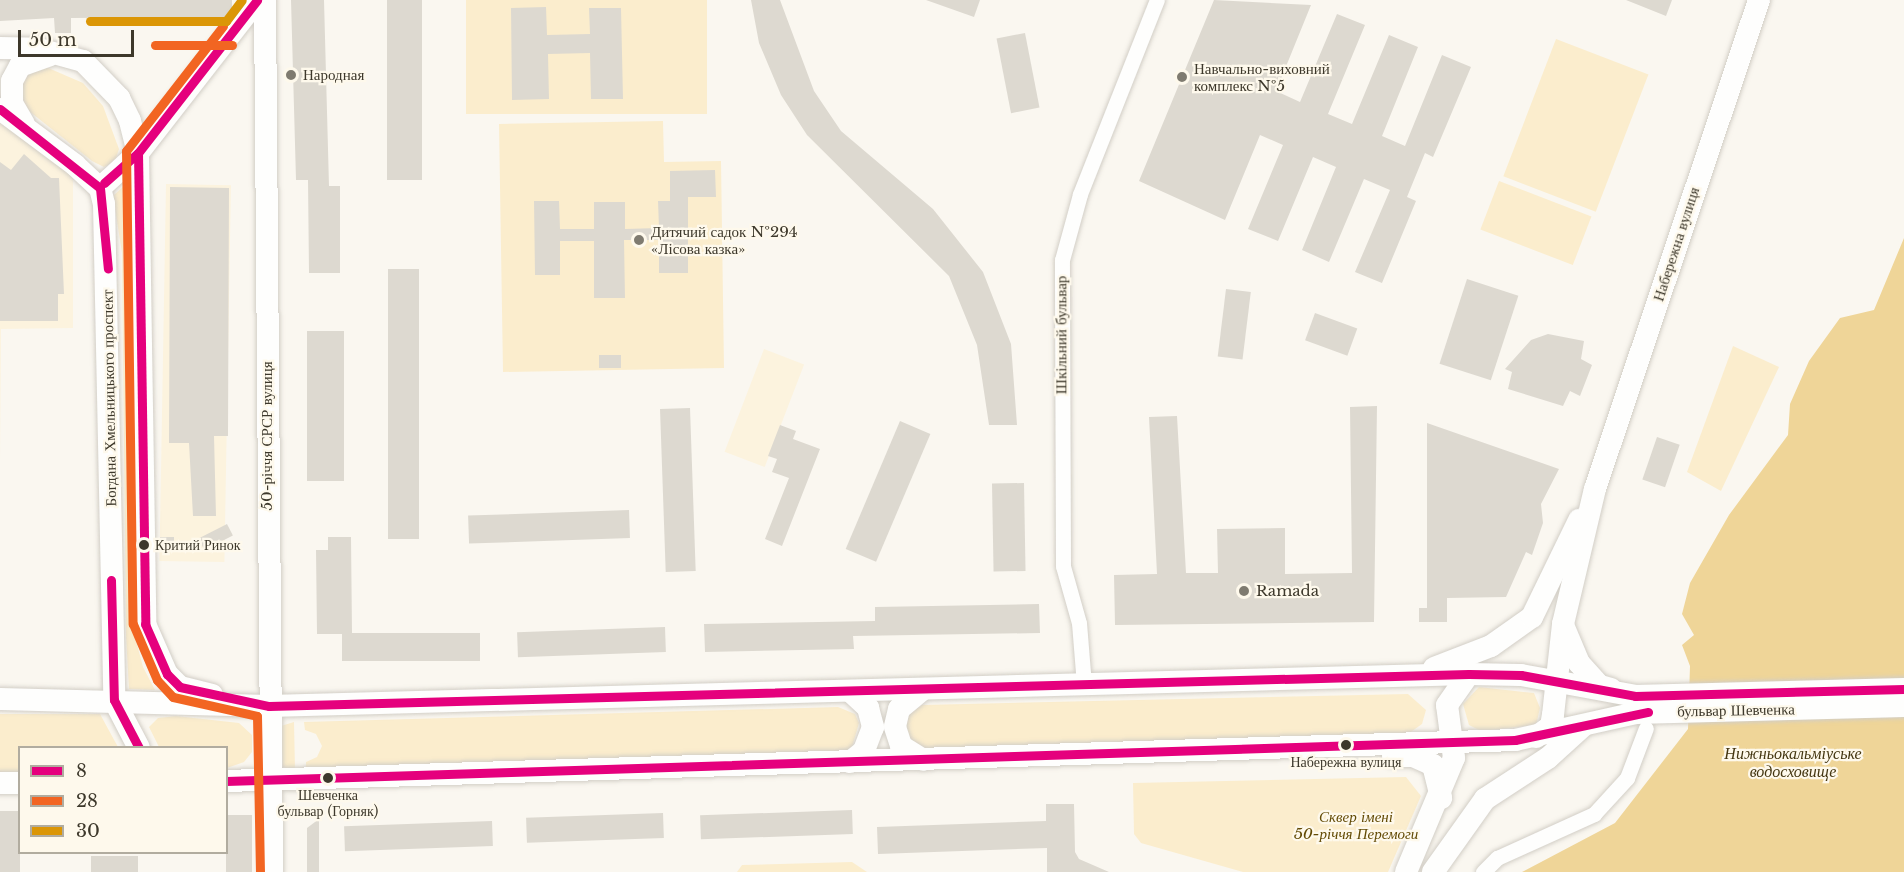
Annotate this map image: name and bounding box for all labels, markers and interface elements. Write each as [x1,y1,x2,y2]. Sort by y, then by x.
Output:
scale bar [21,18,136,56]
text: 50 m [29,29,77,51]
place label: Навчально-виховний комплекс №5 [1194,59,1330,94]
place label: Народная [303,66,364,84]
marker: Народная [284,68,298,82]
marker: Навчально-виховний комплекс №5 [1175,70,1189,84]
street label: Набережна вулиця [1649,185,1703,303]
place label: Дитячий садок №294 «Лісова казка» [651,222,798,257]
marker: Дитячий садок №294 «Лісова казка» [632,233,646,247]
street label: Шкільний бульвар [1052,276,1070,394]
street label: Богдана Хмельницького проспект [98,289,120,507]
street label: 50-річчя СРСР вулиця [258,361,276,511]
place label: Критий Ринок [155,537,241,553]
marker: Критий Ринок [138,539,150,551]
place label: Ramada [1256,582,1319,600]
marker: Ramada [1237,584,1251,598]
street label: бульвар Шевченка [1677,700,1795,720]
marker: Набережна вулиця [1340,739,1352,751]
water label: Нижньокальміуське водосховище [1724,743,1862,781]
legend [18,746,228,854]
place label: Набережна вулиця [1290,754,1402,770]
text: 8 [76,760,87,782]
marker: Шевченка бульвар (Горняк) [322,772,334,784]
place label: Шевченка бульвар (Горняк) [278,787,378,820]
text: 28 [76,790,98,812]
park label: Сквер імені 50-річчя Перемоги [1294,807,1418,842]
text: 30 [76,820,100,842]

